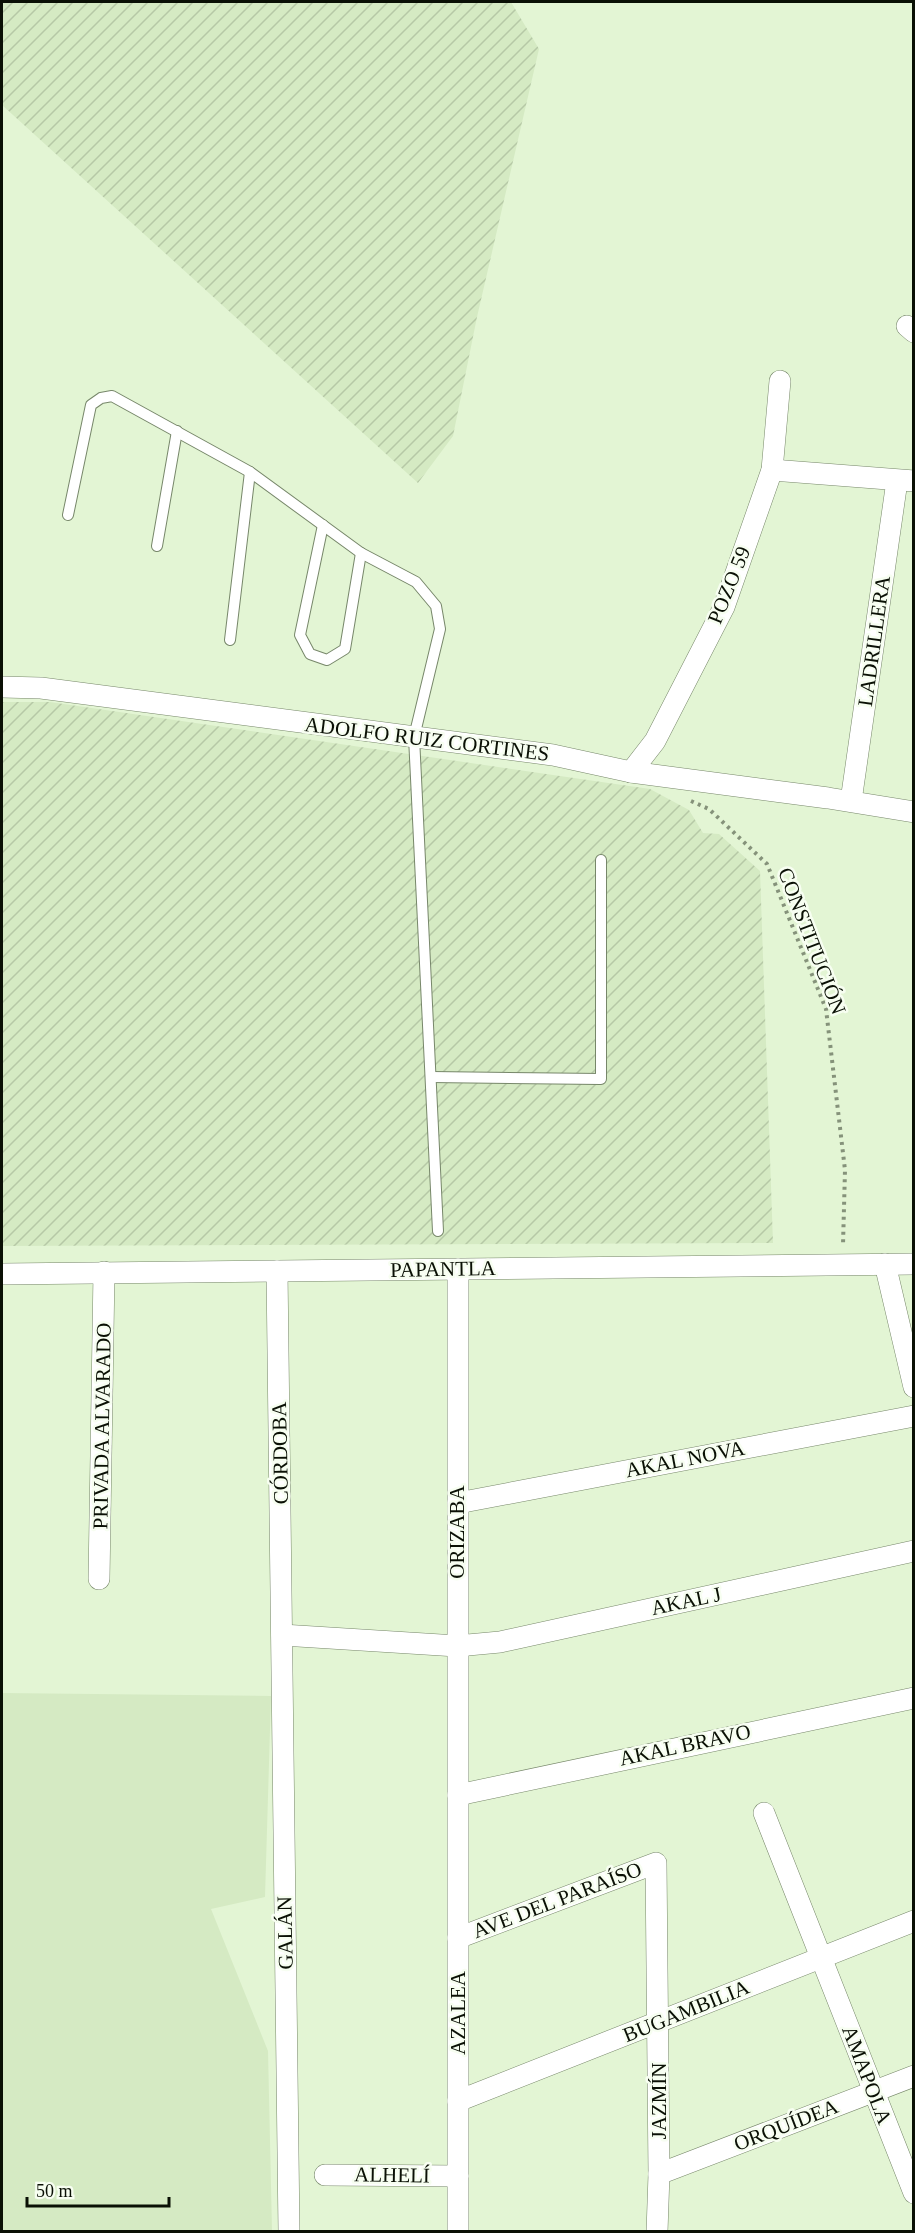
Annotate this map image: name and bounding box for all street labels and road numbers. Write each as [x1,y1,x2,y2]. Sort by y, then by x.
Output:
street label: POZO 59 [703,543,755,627]
street label: LADRILLERA [853,573,895,708]
street label: ADOLFO RUIZ CORTINES [303,712,551,766]
street label: CONSTITUCIÓN [773,864,851,1018]
street label: PAPANTLA [390,1256,497,1282]
street label: PRIVADA ALVARADO [88,1322,116,1530]
street label: CÓRDOBA [267,1401,293,1505]
street label: AKAL NOVA [623,1436,747,1482]
street label: ORIZABA [445,1485,469,1579]
street label: AKAL J [649,1582,723,1620]
street label: AKAL BRAVO [617,1719,753,1771]
street label: AVE DEL PARAÍSO [469,1857,645,1943]
street label: GALÁN [272,1896,298,1970]
street label: AZALEA [446,1970,470,2055]
street label: BUGAMBILIA [619,1974,753,2047]
street label: AMAPOLA [837,2022,897,2129]
street label: JAZMÍN [647,2063,671,2140]
street label: ORQUÍDEA [731,2094,842,2156]
street label: ALHELÍ [354,2162,430,2188]

